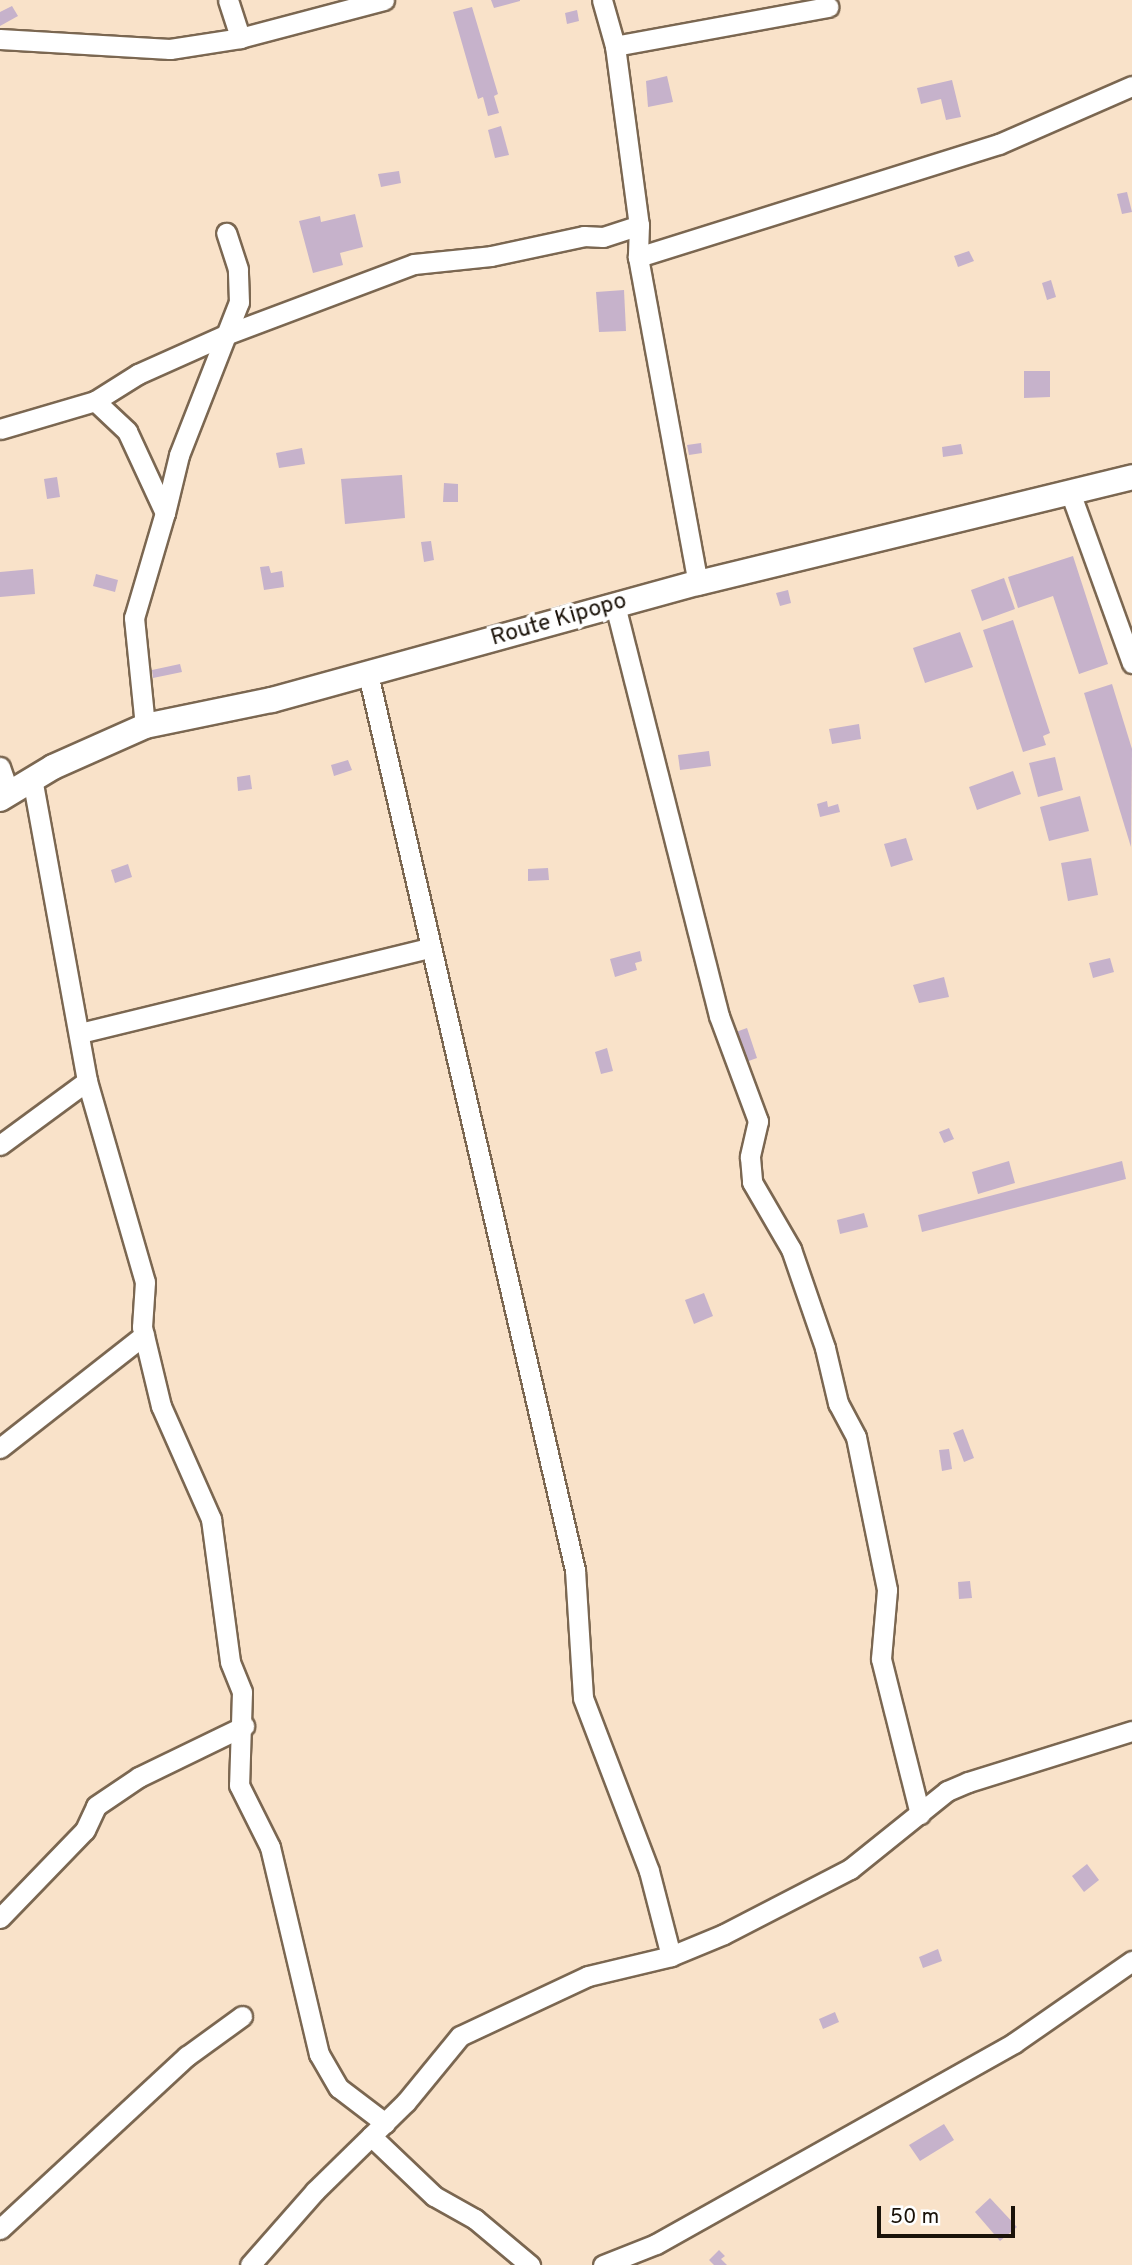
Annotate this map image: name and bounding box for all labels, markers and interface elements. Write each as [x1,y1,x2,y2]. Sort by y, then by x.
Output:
street label: Route Kipopo [488,588,630,654]
scale bar [880,2192,1018,2236]
text: 50 m [890,2204,939,2231]

